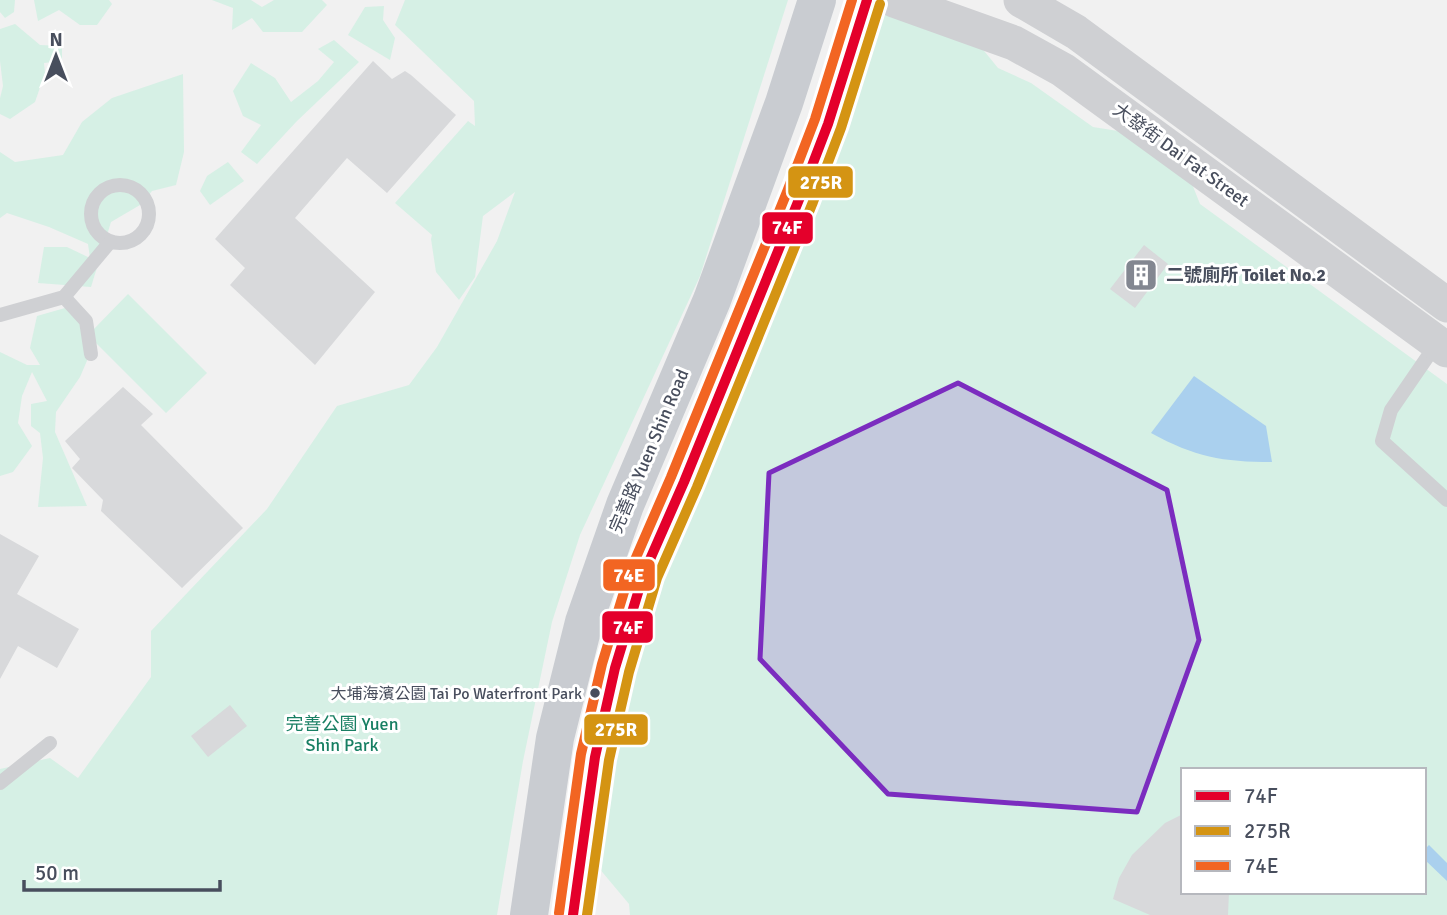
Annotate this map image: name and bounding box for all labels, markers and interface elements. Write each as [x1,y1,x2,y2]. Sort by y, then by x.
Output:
north arrow [21,21,91,91]
text: N [49,28,63,52]
street label: 大發街 Dai Fat Street [1109,98,1253,212]
line badge: 275R [787,165,854,199]
text: 275R [800,171,843,195]
line badge: 74F [761,211,814,245]
text: 74F [772,216,802,240]
building icon: 二號廁所 Toilet No.2 [1122,256,1160,294]
place label: 二號廁所 Toilet No.2 [1166,264,1326,286]
street label: 完善路 Yuen Shin Road [605,366,693,536]
line badge: 74E [602,558,656,592]
text: 74E [613,564,645,588]
line badge: 74F [601,610,654,644]
text: 74F [613,616,643,640]
place label: 大埔海濱公園 Tai Po Waterfront Park [330,684,582,704]
marker: 大埔海濱公園 Tai Po Waterfront Park [588,686,602,700]
park label: 完善公園 Yuen Shin Park [286,713,398,756]
line badge: 275R [583,713,649,746]
text: 275R [595,718,638,742]
legend [1181,768,1426,894]
text: 74F [1244,783,1278,809]
text: 275R [1244,818,1291,844]
scale bar [24,848,220,892]
text: 74E [1244,853,1279,879]
text: 50 m [35,860,79,886]

